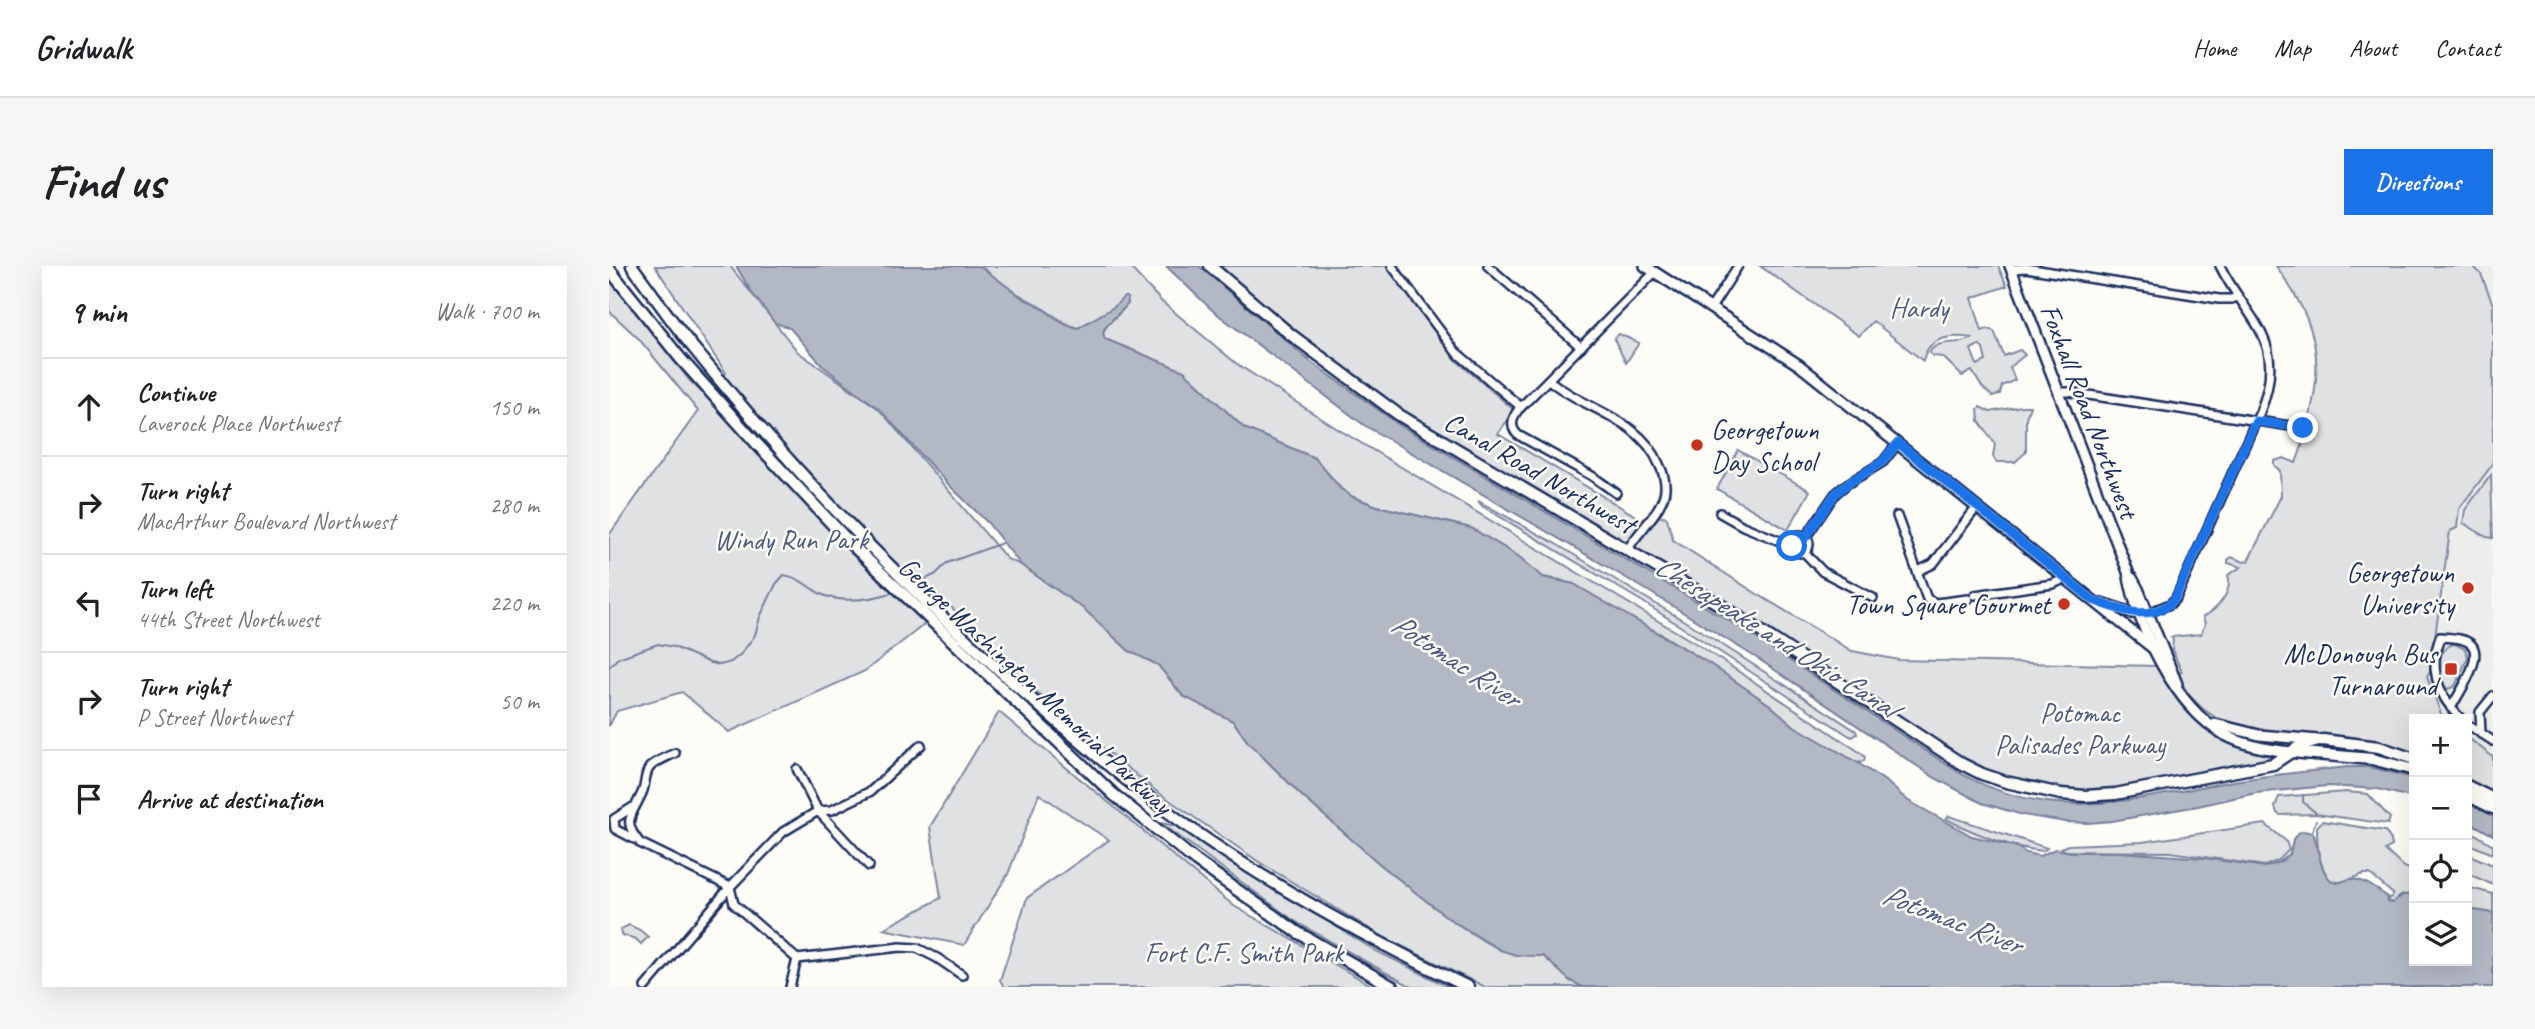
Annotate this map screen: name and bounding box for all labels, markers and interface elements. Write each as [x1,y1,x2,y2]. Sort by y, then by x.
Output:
text: Gridwalk [35,27,132,69]
text: Home [2193,33,2236,63]
text: Map [2274,33,2311,63]
text: About [2349,33,2397,63]
text: Contact [2435,33,2500,63]
button: Directions [2344,149,2493,215]
text: Find us [42,151,164,213]
park label: Hardy [1890,290,1951,325]
text: 9 min [70,293,127,331]
text: Walk · 700 m [435,297,539,326]
street label: Foxhall Road Northwest [2033,299,2147,526]
text: Continue [137,376,215,409]
icon: ahead [70,388,108,426]
text: 150 m [490,393,539,422]
street label: Canal Road Northwest [1438,404,1645,543]
text: Laverock Place Northwest [137,409,339,438]
place label: Georgetown Day School [1711,412,1821,479]
route end [2287,412,2318,443]
marker: Georgetown Day School [1689,437,1705,453]
text: Turn right [137,474,228,507]
icon: right [70,486,108,524]
text: 280 m [490,491,539,520]
text: MacArthur Boulevard Northwest [137,507,395,536]
park label: Windy Run Park [714,522,870,557]
route start [1776,530,1807,561]
water label: Chesapeake and Ohio Canal [1648,546,1912,731]
street label: George Washington Memorial Parkway [891,549,1182,823]
place label: Georgetown University [2346,555,2456,622]
text: Turn left [137,572,212,605]
marker: Georgetown University [2460,580,2476,596]
icon: left [70,584,108,622]
place label: Town Square Gourmet [1846,587,2053,622]
text: 220 m [490,589,539,618]
marker: Town Square Gourmet [2056,596,2072,612]
water label: Potomac River [1385,604,1531,718]
text: 44th Street Northwest [137,605,320,634]
place label: McDonough Bus Turnaround [2284,636,2441,703]
marker: McDonough Bus Turnaround [2443,661,2459,677]
text: Turn right [137,670,228,703]
icon: right [70,682,108,720]
text: 50 m [500,687,539,716]
park label: Potomac Palisades Parkway [1995,695,2168,762]
text: P Street Northwest [137,703,292,732]
map controls [2409,714,2472,966]
button: + [2409,714,2472,777]
button: − [2409,777,2472,840]
icon: arrive [70,780,108,818]
text: Arrive at destination [137,783,323,816]
button: locate [2409,840,2472,903]
water label: Potomac River [1877,875,2031,964]
button: layers [2409,903,2472,966]
park label: Fort C.F. Smith Park [1145,935,1345,970]

